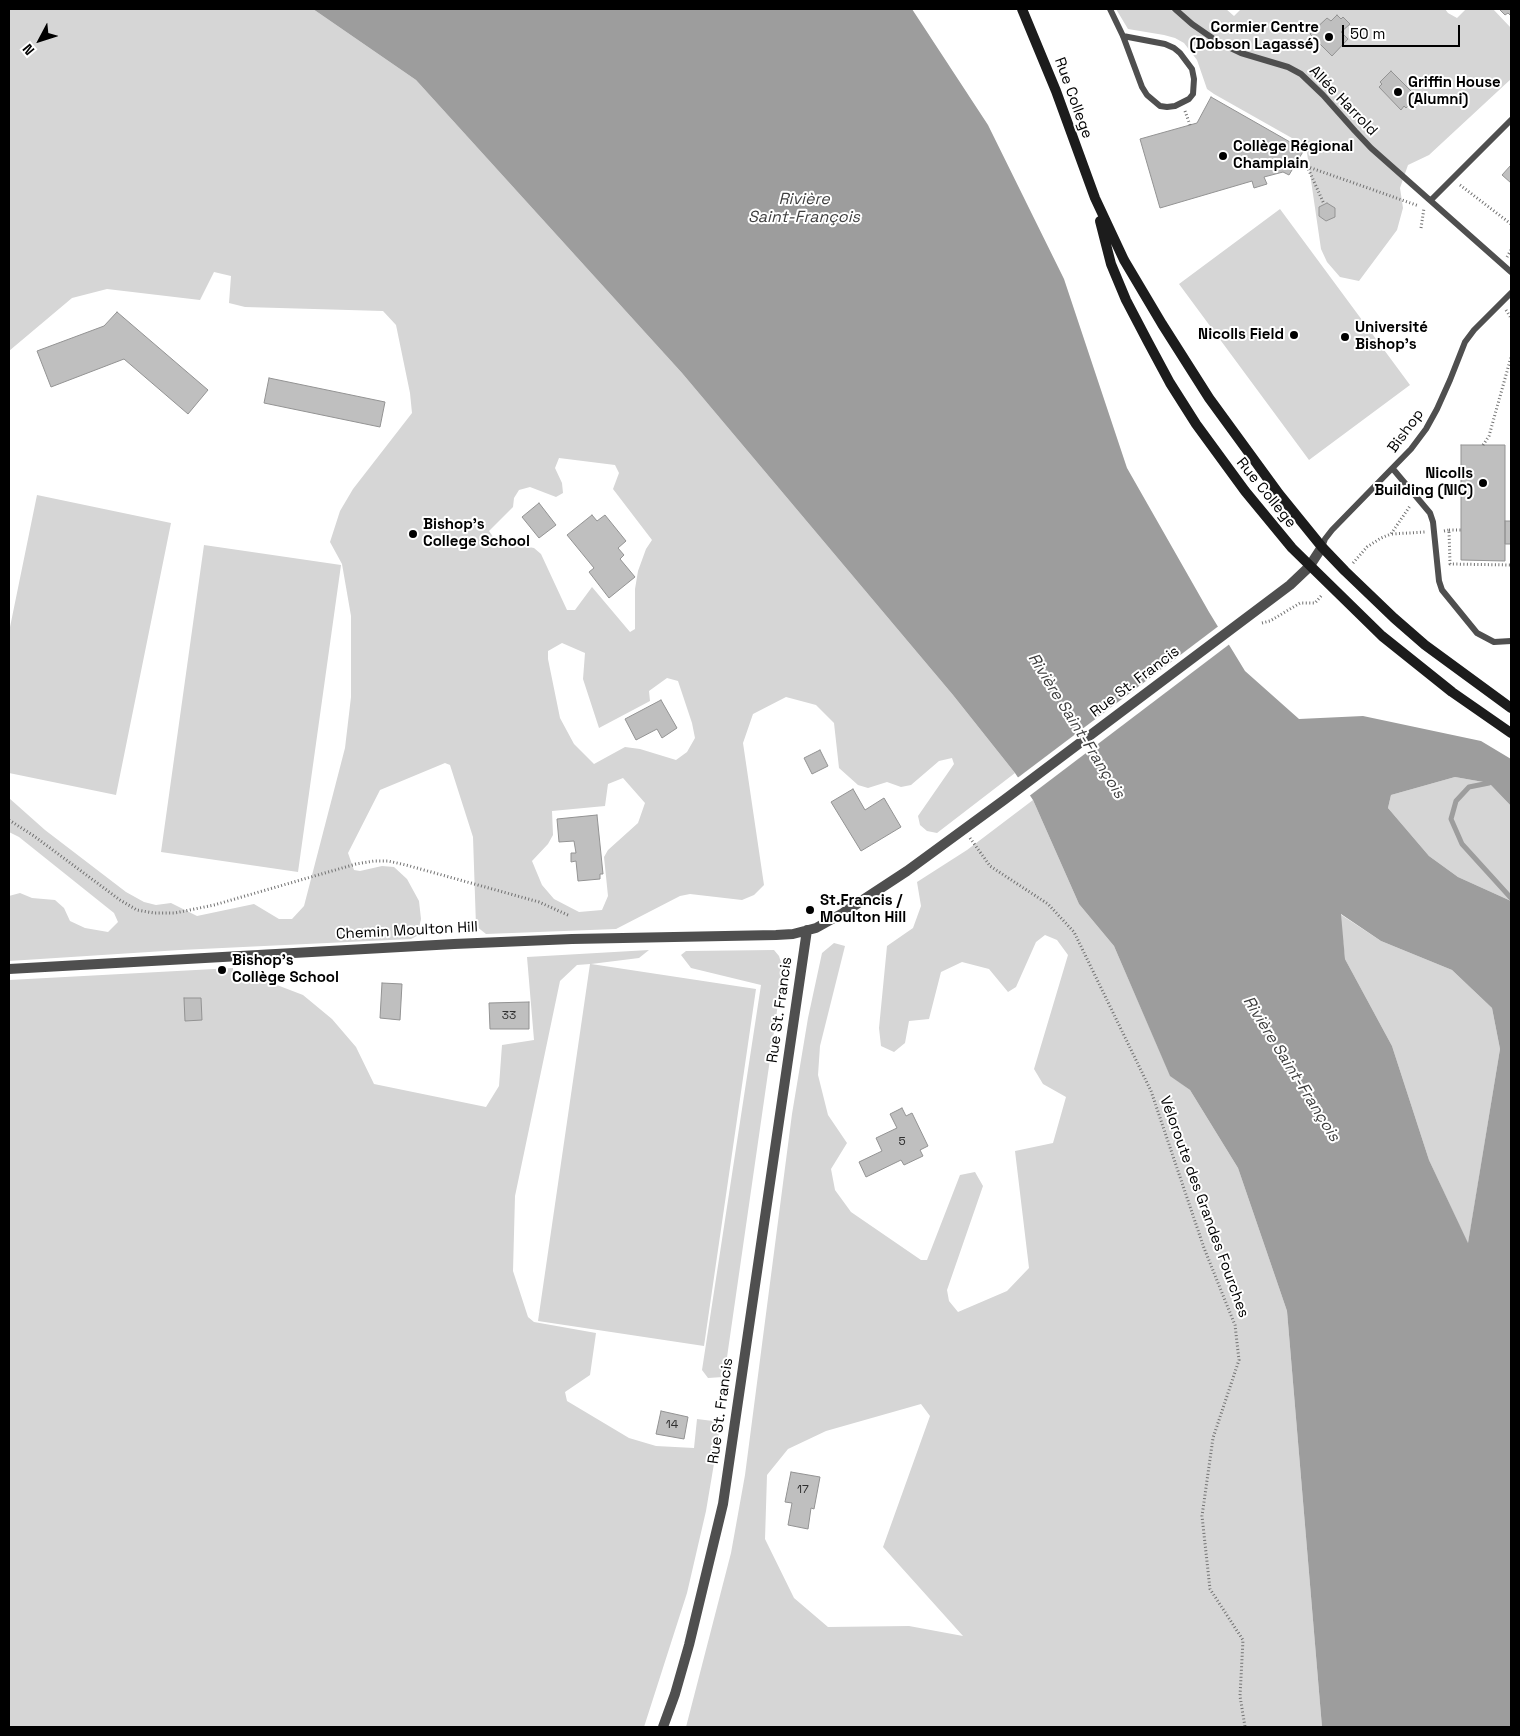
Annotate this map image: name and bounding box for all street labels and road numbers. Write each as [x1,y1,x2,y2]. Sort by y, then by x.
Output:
street label: Rue College [1050,55,1096,141]
street label: Allée Harrold [1305,62,1381,140]
street label: Bishop [1384,406,1428,456]
street label: Rue College [1232,454,1300,532]
street label: Rue St. Francis [1087,643,1183,721]
street label: Chemin Moulton Hill [336,918,478,944]
street label: Rue St. Francis [764,956,796,1064]
street label: Véloroute des Grandes Fourches [1155,1094,1253,1320]
street label: Rue St. Francis [705,1357,737,1465]

